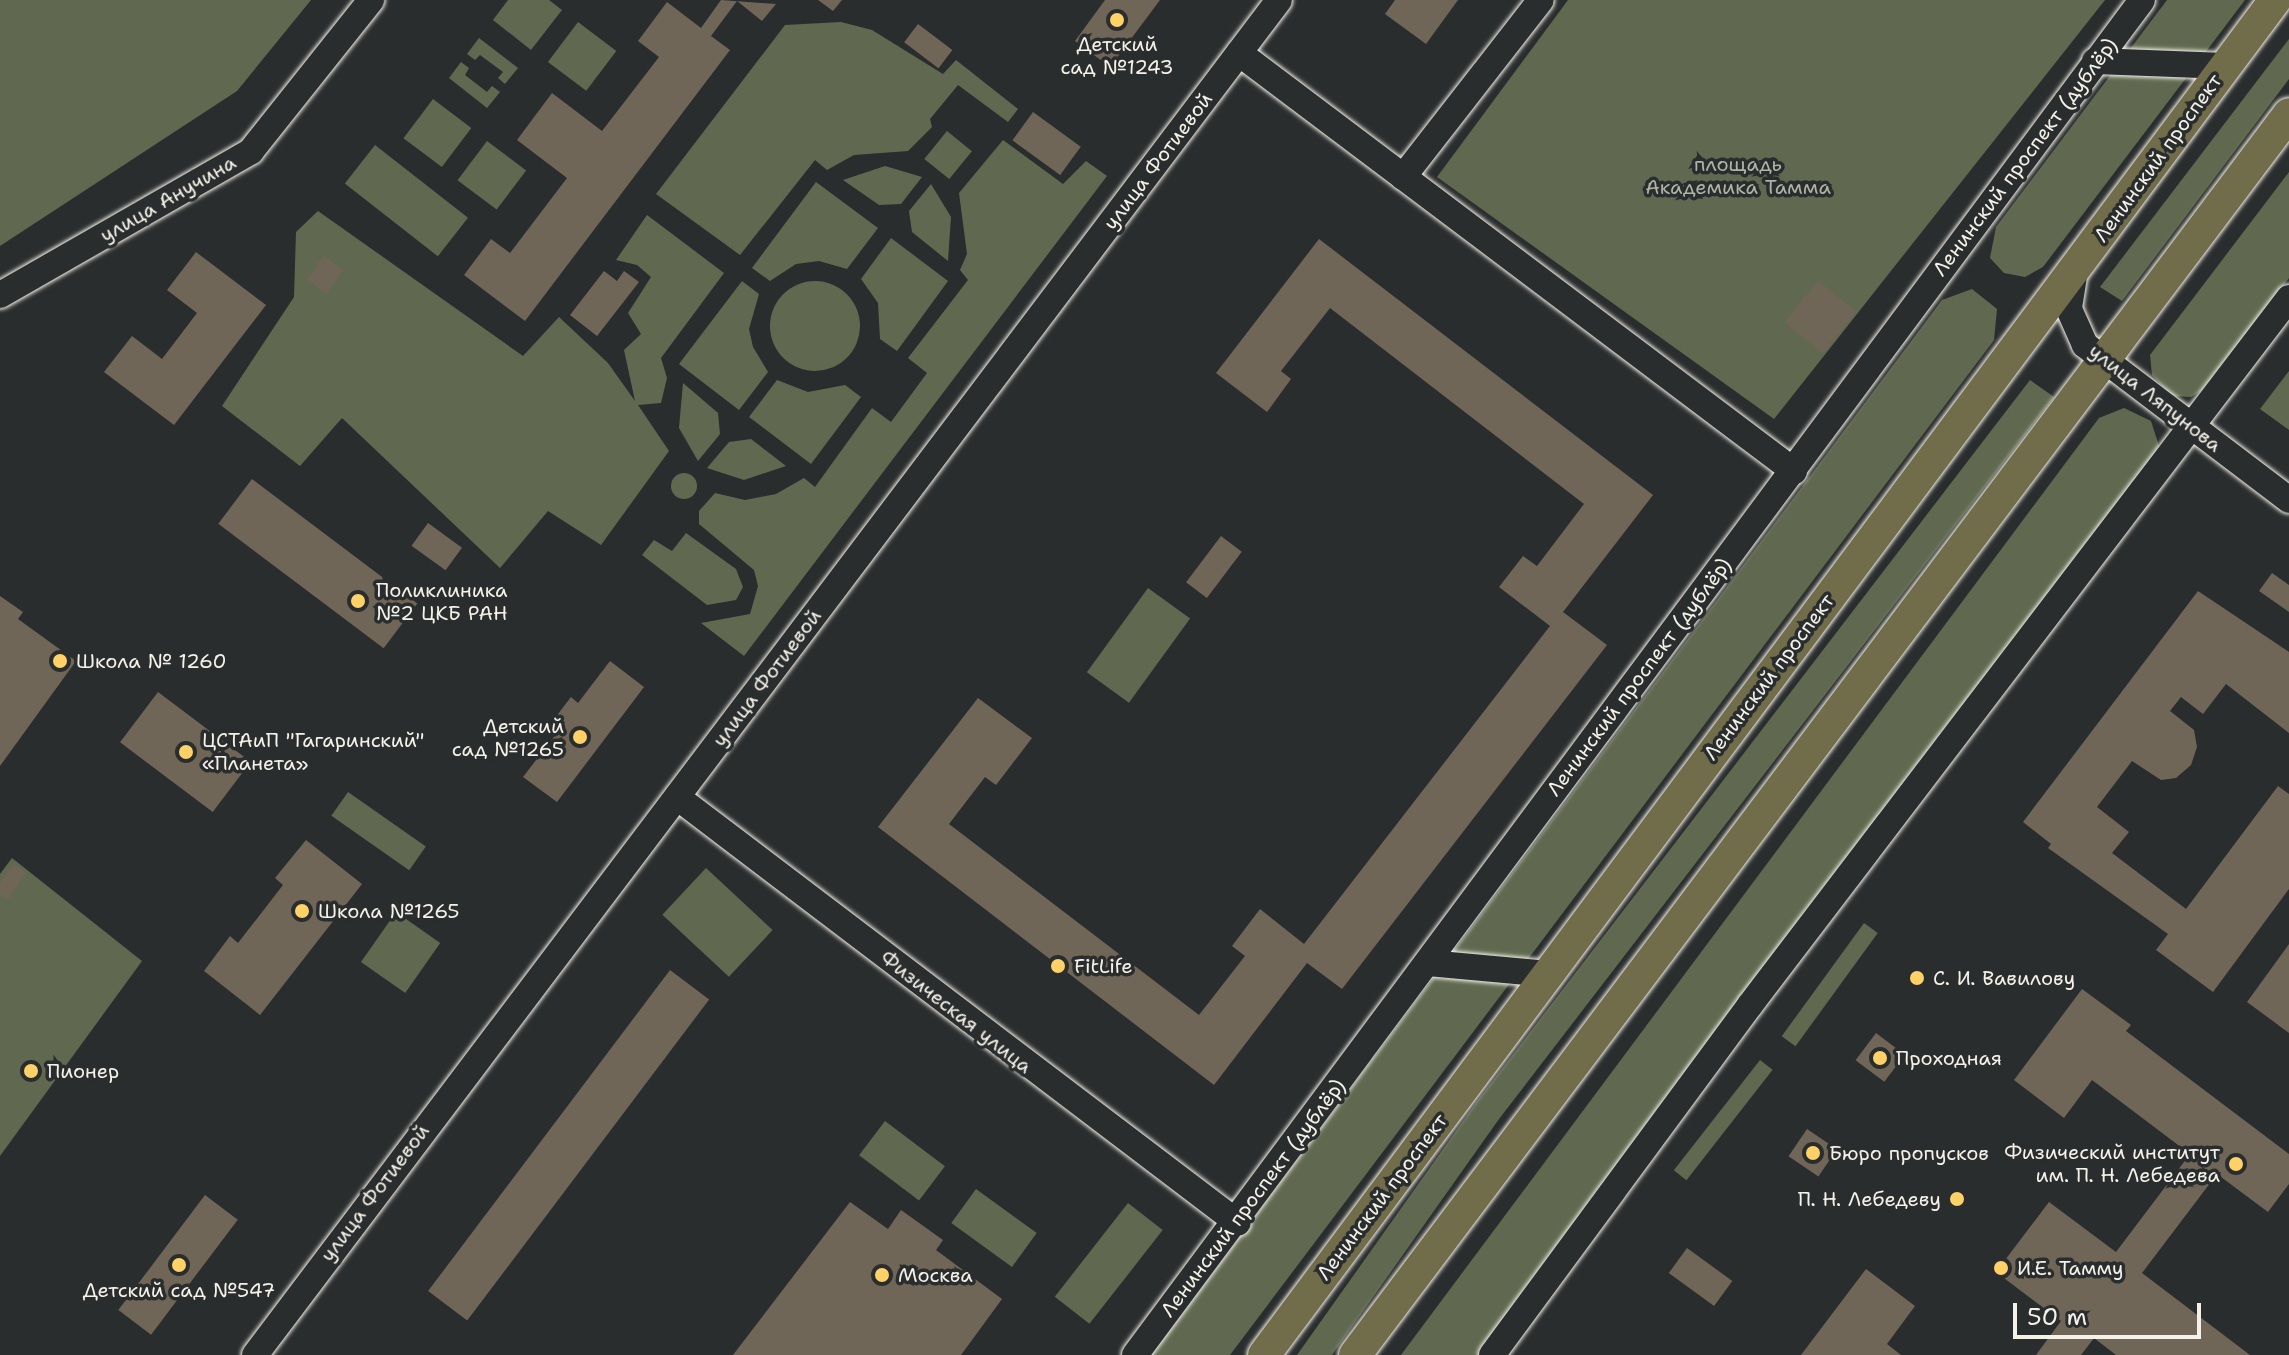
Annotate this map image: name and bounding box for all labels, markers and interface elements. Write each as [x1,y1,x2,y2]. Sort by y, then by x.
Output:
marker: Детский сад №1243 [1108,11,1126,29]
place label: Детский сад №1243 [1061,32,1173,79]
street label: Ленинский проспект (дублёр) [1928,33,2122,281]
street label: Ленинский проспект [2089,69,2227,247]
street label: улица Фотиевой [1099,88,1217,234]
street label: улица Анучина [96,150,240,248]
park label: площадь Академика Тамма [1645,153,1831,200]
street label: улица Ляпунова [2084,339,2226,457]
street label: Ленинский проспект (дублёр) [1542,553,1736,801]
place label: Поликлиника №2 ЦКБ РАН [376,578,508,625]
street label: Ленинский проспект [1699,589,1839,765]
marker: Поликлиника №2 ЦКБ РАН [347,590,369,612]
street label: улица Фотиевой [708,605,826,751]
place label: Школа № 1260 [76,649,227,673]
marker: Школа № 1260 [51,652,69,670]
place label: Детский сад №1265 [452,714,564,761]
place label: ЦСТАиП "Гагаринский" «Планета» [202,728,424,775]
marker: Детский сад №1265 [571,728,589,746]
marker: ЦСТАиП "Гагаринский" «Планета» [177,743,195,761]
place label: Школа №1265 [318,899,460,923]
marker: Школа №1265 [293,902,311,920]
street label: Физическая улица [876,945,1036,1079]
place label: FitLife [1074,954,1133,978]
marker: FitLife [1049,957,1067,975]
place label: С. И. Вавилову [1933,966,2075,990]
marker: С. И. Вавилову [1908,969,1926,987]
place label: Проходная [1896,1046,2002,1070]
marker: Проходная [1871,1049,1889,1067]
place label: Пионер [47,1059,119,1083]
marker: Пионер [22,1062,40,1080]
street label: Ленинский проспект (дублёр) [1156,1074,1350,1322]
street label: Ленинский проспект [1312,1109,1452,1285]
street label: улица Фотиевой [316,1120,434,1266]
place label: Физический институт им. П. Н. Лебедева [2004,1140,2220,1187]
place label: Бюро пропусков [1829,1141,1989,1165]
marker: Бюро пропусков [1804,1144,1822,1162]
marker: Физический институт им. П. Н. Лебедева [2227,1155,2245,1173]
place label: П. Н. Лебедеву [1798,1187,1941,1211]
marker: П. Н. Лебедеву [1948,1190,1966,1208]
marker: Детский сад №547 [170,1256,188,1274]
place label: И.Е. Тамму [2017,1256,2124,1280]
marker: И.Е. Тамму [1992,1259,2010,1277]
place label: Москва [898,1263,973,1287]
marker: Москва [873,1266,891,1284]
place label: Детский сад №547 [83,1278,275,1302]
scale bar [2017,1287,2205,1337]
text: 50 m [2027,1301,2087,1333]

